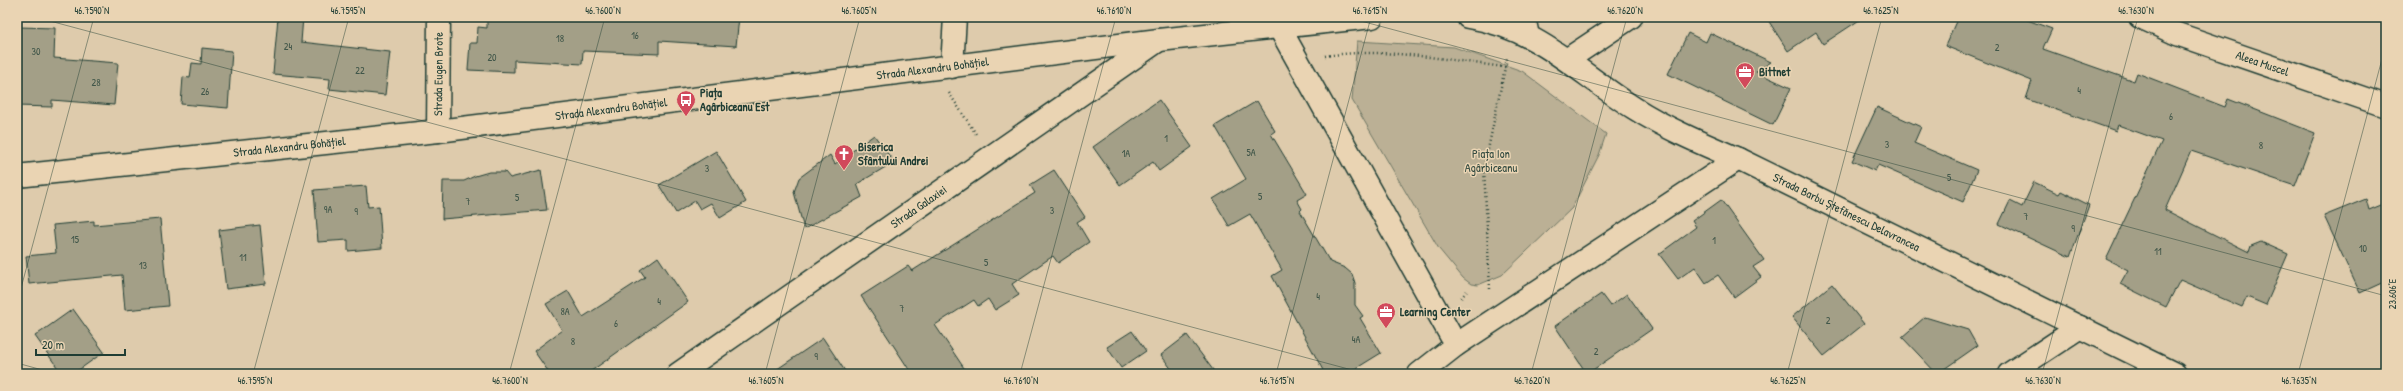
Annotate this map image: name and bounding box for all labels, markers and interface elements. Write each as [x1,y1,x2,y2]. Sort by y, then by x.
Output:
text: 46.7590°N [75,4,109,17]
text: 46.7595°N [331,4,365,17]
text: 46.7600°N [585,4,621,17]
text: 46.7605°N [841,4,877,17]
text: 46.7610°N [1097,4,1131,17]
text: 46.7615°N [1353,4,1387,17]
text: 46.7620°N [1607,4,1643,17]
text: 46.7625°N [1863,4,1899,17]
text: 46.7630°N [2118,4,2154,17]
house number: 16 [631,29,639,42]
street label: Strada Eugen Brote [429,32,447,116]
house number: 18 [556,32,564,45]
house number: 24 [284,40,292,53]
house number: 2 [1995,41,2000,54]
house number: 30 [32,45,41,58]
street label: Aleea Muscel [2234,46,2292,80]
house number: 20 [487,51,497,64]
street label: Strada Alexandru Bohățiel [876,52,991,84]
office icon: Bittnet [1734,61,1756,89]
place label: Bittnet [1759,63,1791,80]
house number: 22 [355,64,365,77]
house number: 28 [91,76,101,89]
place label: Piața Agârbiceanu Est [700,84,770,116]
house number: 4 [2077,84,2081,97]
house number: 26 [201,85,209,98]
bus stop icon: Piața Agârbiceanu Est [675,89,697,117]
street label: Strada Alexandru Bohățiel [554,93,669,124]
house number: 6 [2169,110,2173,123]
street label: Strada Alexandru Bohățiel [232,132,347,161]
house number: 1 [1164,132,1168,145]
place label: Biserica Sfântului Andrei [858,138,929,169]
house number: 3 [1885,138,1890,151]
house number: 8 [2259,139,2263,152]
church icon: Biserica Sfântului Andrei [833,143,855,171]
park label: Piața Ion Agârbiceanu [1465,145,1517,176]
house number: 5A [1246,146,1256,159]
house number: 1A [1122,147,1130,160]
house number: 3 [705,162,710,175]
street label: Strada Barbu Ștefănescu Delavrancea [1770,169,1923,255]
house number: 5 [1947,171,1952,184]
street label: Strada Galaxiei [887,181,950,232]
house number: 5 [1258,190,1263,203]
house number: 5 [515,191,520,204]
house number: 7 [466,195,471,208]
house number: 9A [324,203,332,216]
house number: 3 [1050,204,1055,217]
house number: 9 [354,205,358,218]
house number: 7 [2024,210,2029,223]
house number: 9 [2071,222,2075,235]
house number: 15 [71,233,80,246]
house number: 1 [1712,234,1716,247]
house number: 10 [2359,242,2368,255]
house number: 11 [2154,245,2162,258]
house number: 11 [239,251,247,264]
house number: 5 [984,256,989,269]
house number: 13 [139,259,148,272]
text: 23.606°E [2386,278,2399,309]
house number: 4 [1316,290,1320,303]
house number: 4 [657,295,661,308]
office icon: Learning Center [1375,301,1397,329]
house number: 7 [900,302,905,315]
place label: Learning Center [1400,303,1471,321]
house number: 8A [560,305,570,318]
house number: 2 [1826,314,1831,327]
house number: 6 [614,317,618,330]
scale bar [36,331,125,357]
house number: 4A [1352,333,1360,346]
house number: 8 [571,335,575,348]
text: 20 m [42,336,64,353]
house number: 2 [1594,345,1599,358]
house number: 9 [814,350,818,363]
text: 46.7595°N [238,374,272,387]
text: 46.7600°N [492,374,528,387]
text: 46.7605°N [748,374,784,387]
text: 46.7610°N [1004,374,1038,387]
text: 46.7615°N [1260,374,1294,387]
text: 46.7620°N [1514,374,1550,387]
text: 46.7625°N [1770,374,1806,387]
text: 46.7630°N [2025,374,2061,387]
text: 46.7635°N [2281,374,2317,387]

